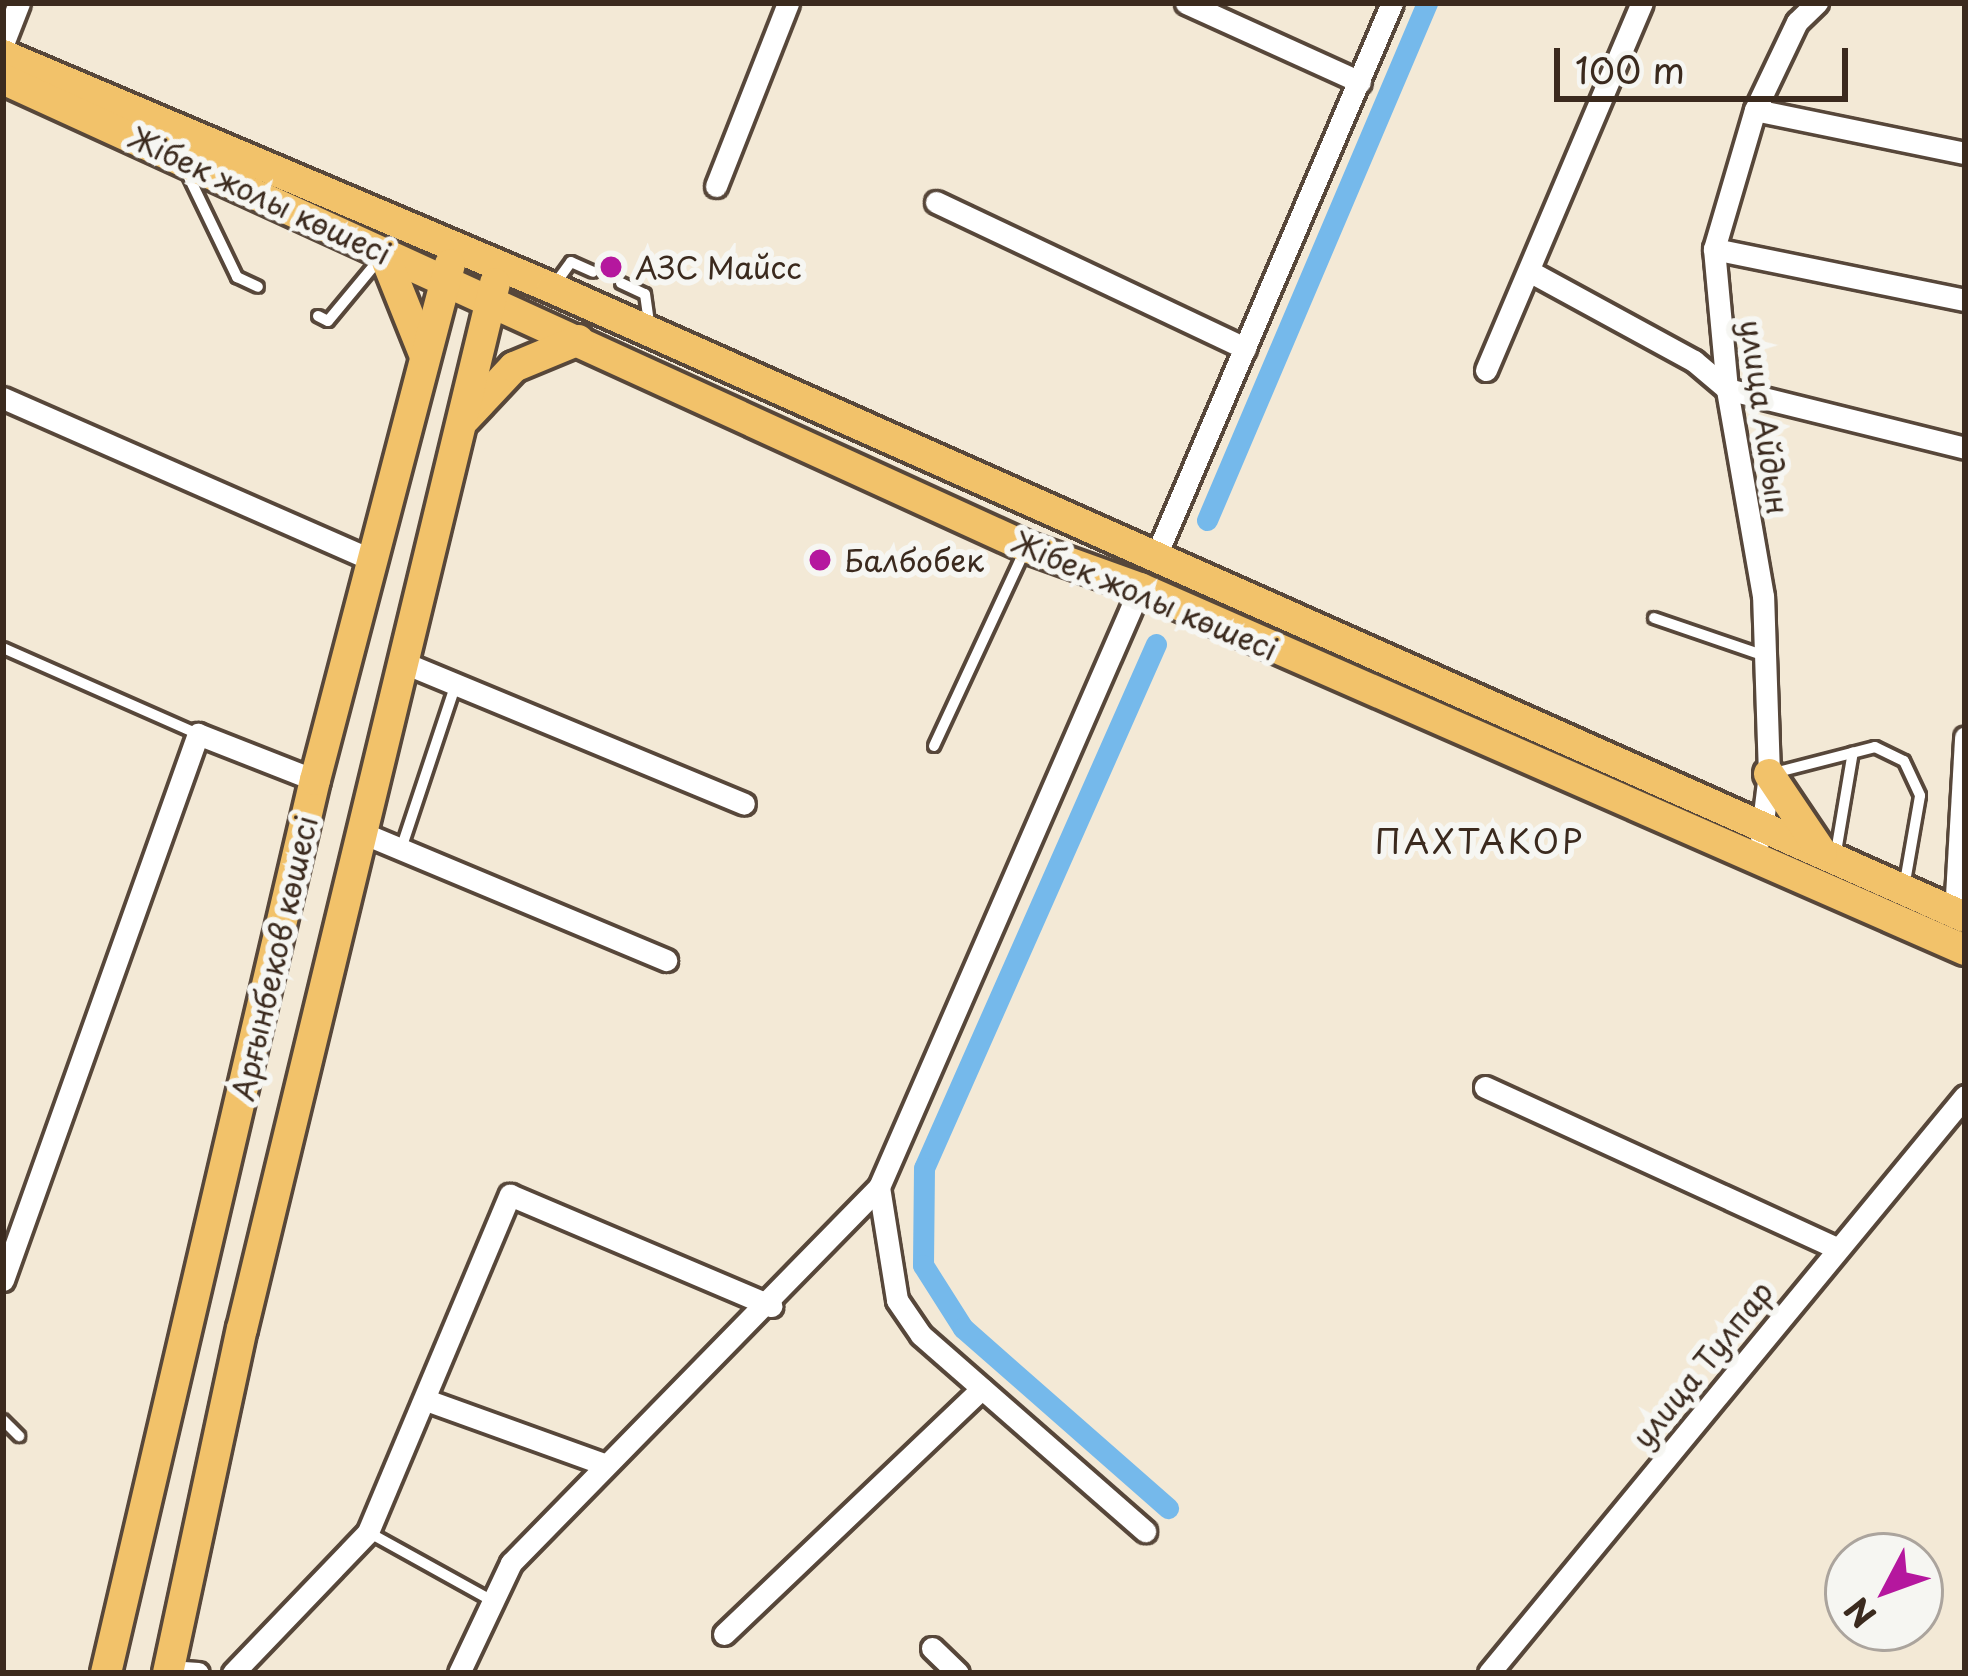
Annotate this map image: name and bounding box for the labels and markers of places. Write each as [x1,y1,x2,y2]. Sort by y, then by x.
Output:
place label: АЗС Майсс [635,249,804,285]
marker: АЗС Майсс [598,254,624,280]
place label: Балбобек [844,542,984,578]
marker: Балбобек [807,547,833,573]

